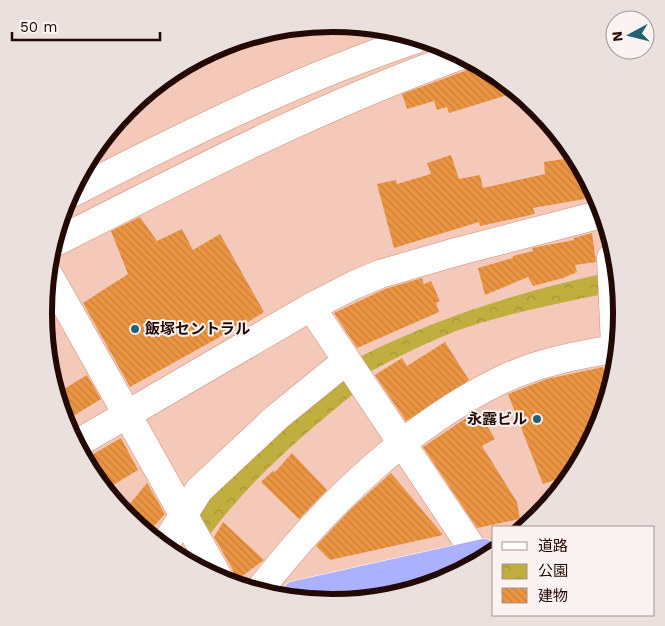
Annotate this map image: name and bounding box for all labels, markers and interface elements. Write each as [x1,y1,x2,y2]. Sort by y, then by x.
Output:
scale bar [12,10,160,42]
north arrow [605,10,655,60]
text: 50 m [20,18,57,36]
text: N [609,30,626,43]
place label: 飯塚セントラル [145,320,250,338]
marker: 飯塚セントラル [129,323,141,335]
place label: 永露ビル [467,410,527,428]
marker: 永露ビル [531,413,543,425]
legend [492,526,655,616]
text: 道路 [538,537,568,555]
text: 公園 [538,562,568,580]
text: 建物 [538,587,568,605]

